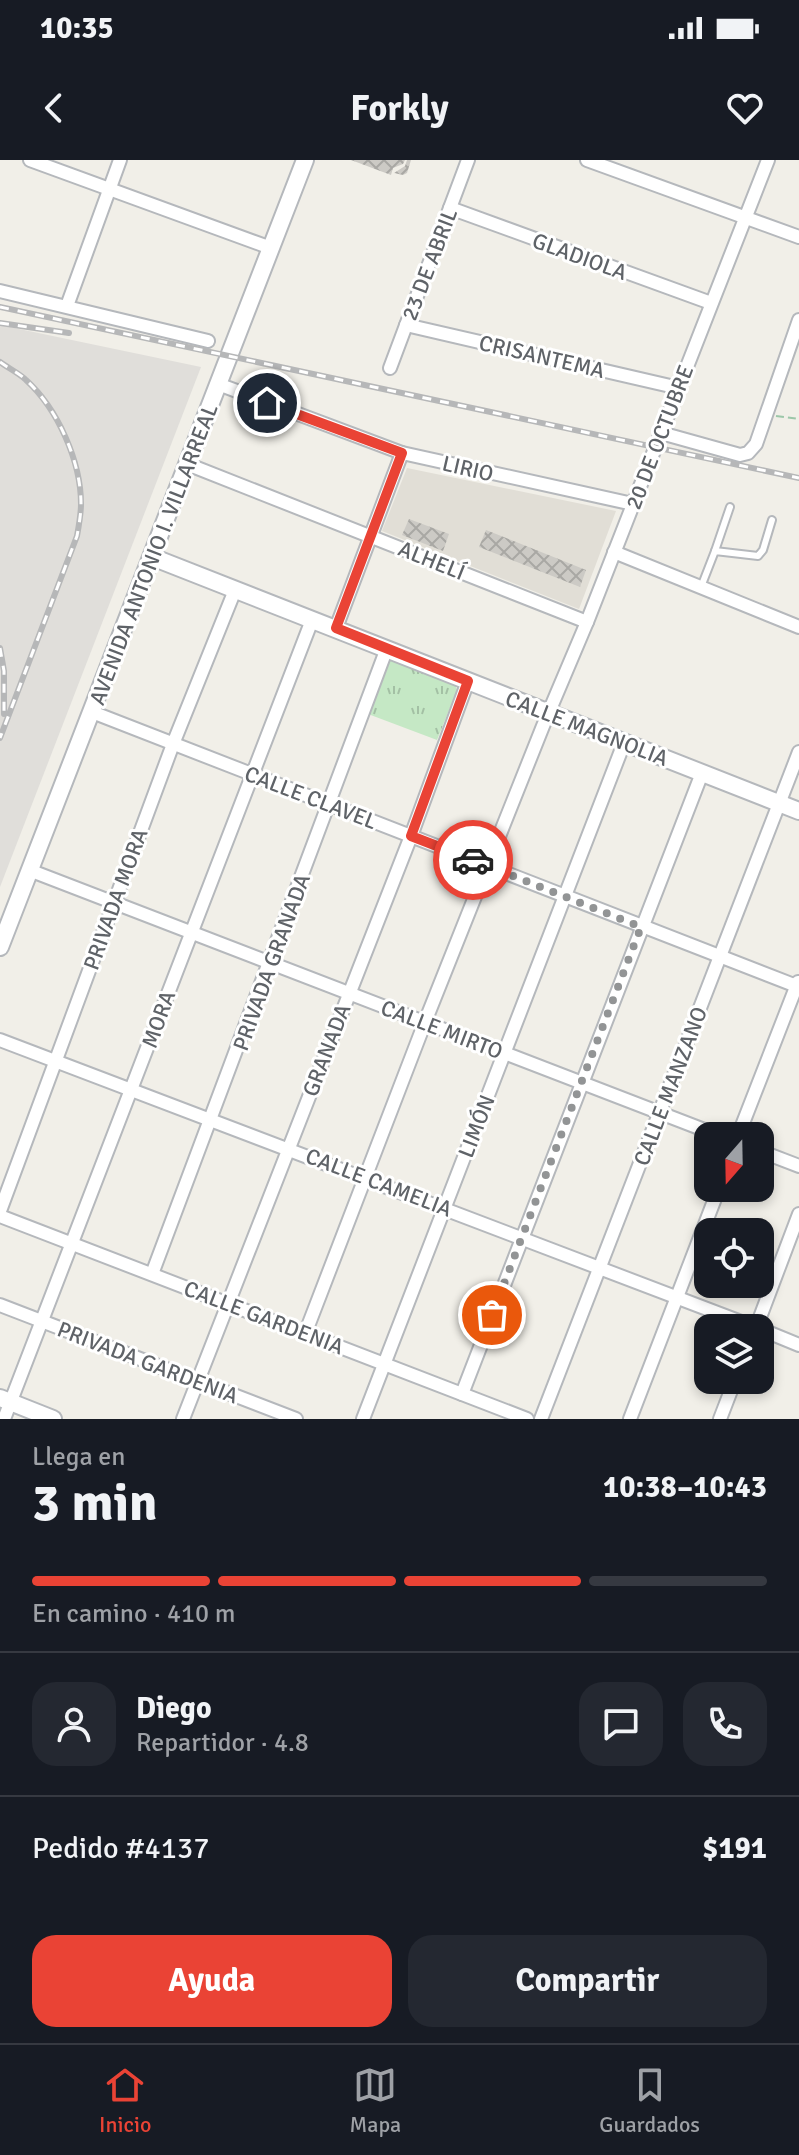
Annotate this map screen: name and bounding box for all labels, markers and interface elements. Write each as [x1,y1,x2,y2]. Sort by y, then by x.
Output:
text: 10:35 [40,10,114,47]
icon: back [32,86,76,130]
text: Forkly [350,86,449,131]
icon: heart [723,86,767,130]
street label: 23 DE ABRIL [396,204,463,324]
street label: GLADIOLA [529,227,631,286]
street label: CRISANTEMA [476,329,608,384]
street label: 20 DE OCTUBRE [620,361,699,513]
pin [233,369,301,437]
icon: home [245,381,289,425]
street label: AVENIDA ANTONIO I. VILLARREAL [83,400,224,709]
street label: LIRIO [440,449,496,487]
street label: ALHELÍ [394,535,470,586]
street label: CALLE MAGNOLIA [502,685,673,772]
street label: CALLE CLAVEL [241,760,381,835]
courier [433,820,513,900]
street label: PRIVADA MORA [77,824,154,973]
icon: car [451,838,495,882]
street label: PRIVADA GRANADA [227,870,316,1054]
street label: MORA [136,986,181,1051]
street label: CALLE MIRTO [377,994,507,1065]
street label: GRANADA [297,1000,357,1100]
street label: CALLE MANZANO [628,1003,713,1169]
street label: LIMÓN [452,1091,501,1161]
north arrow [694,1122,774,1202]
map controls [694,1122,774,1394]
street label: CALLE CAMELIA [302,1142,456,1223]
button: locate [694,1218,774,1298]
street label: CALLE GARDENIA [180,1275,348,1361]
pin [458,1281,526,1349]
icon: bag [470,1293,514,1337]
button: layers [694,1314,774,1394]
street label: PRIVADA GARDENIA [53,1316,243,1410]
text: Llega en [32,1441,126,1473]
text: 10:38–10:43 [603,1469,767,1506]
text: 3 min [32,1471,158,1535]
text: En camino · 410 m [32,1598,235,1630]
button: person [32,1682,116,1766]
button: chat [579,1682,663,1766]
button: phone [683,1682,767,1766]
text: Diego [136,1690,212,1727]
text: Repartidor · 4.8 [136,1727,309,1759]
text: Pedido #4137 [32,1830,209,1867]
text: $191 [702,1830,767,1867]
button: Ayuda [32,1935,392,2027]
button: Compartir [408,1935,767,2027]
tab: Inicio [99,2063,151,2138]
tab: Mapa [349,2063,401,2138]
tab: Guardados [599,2063,700,2138]

